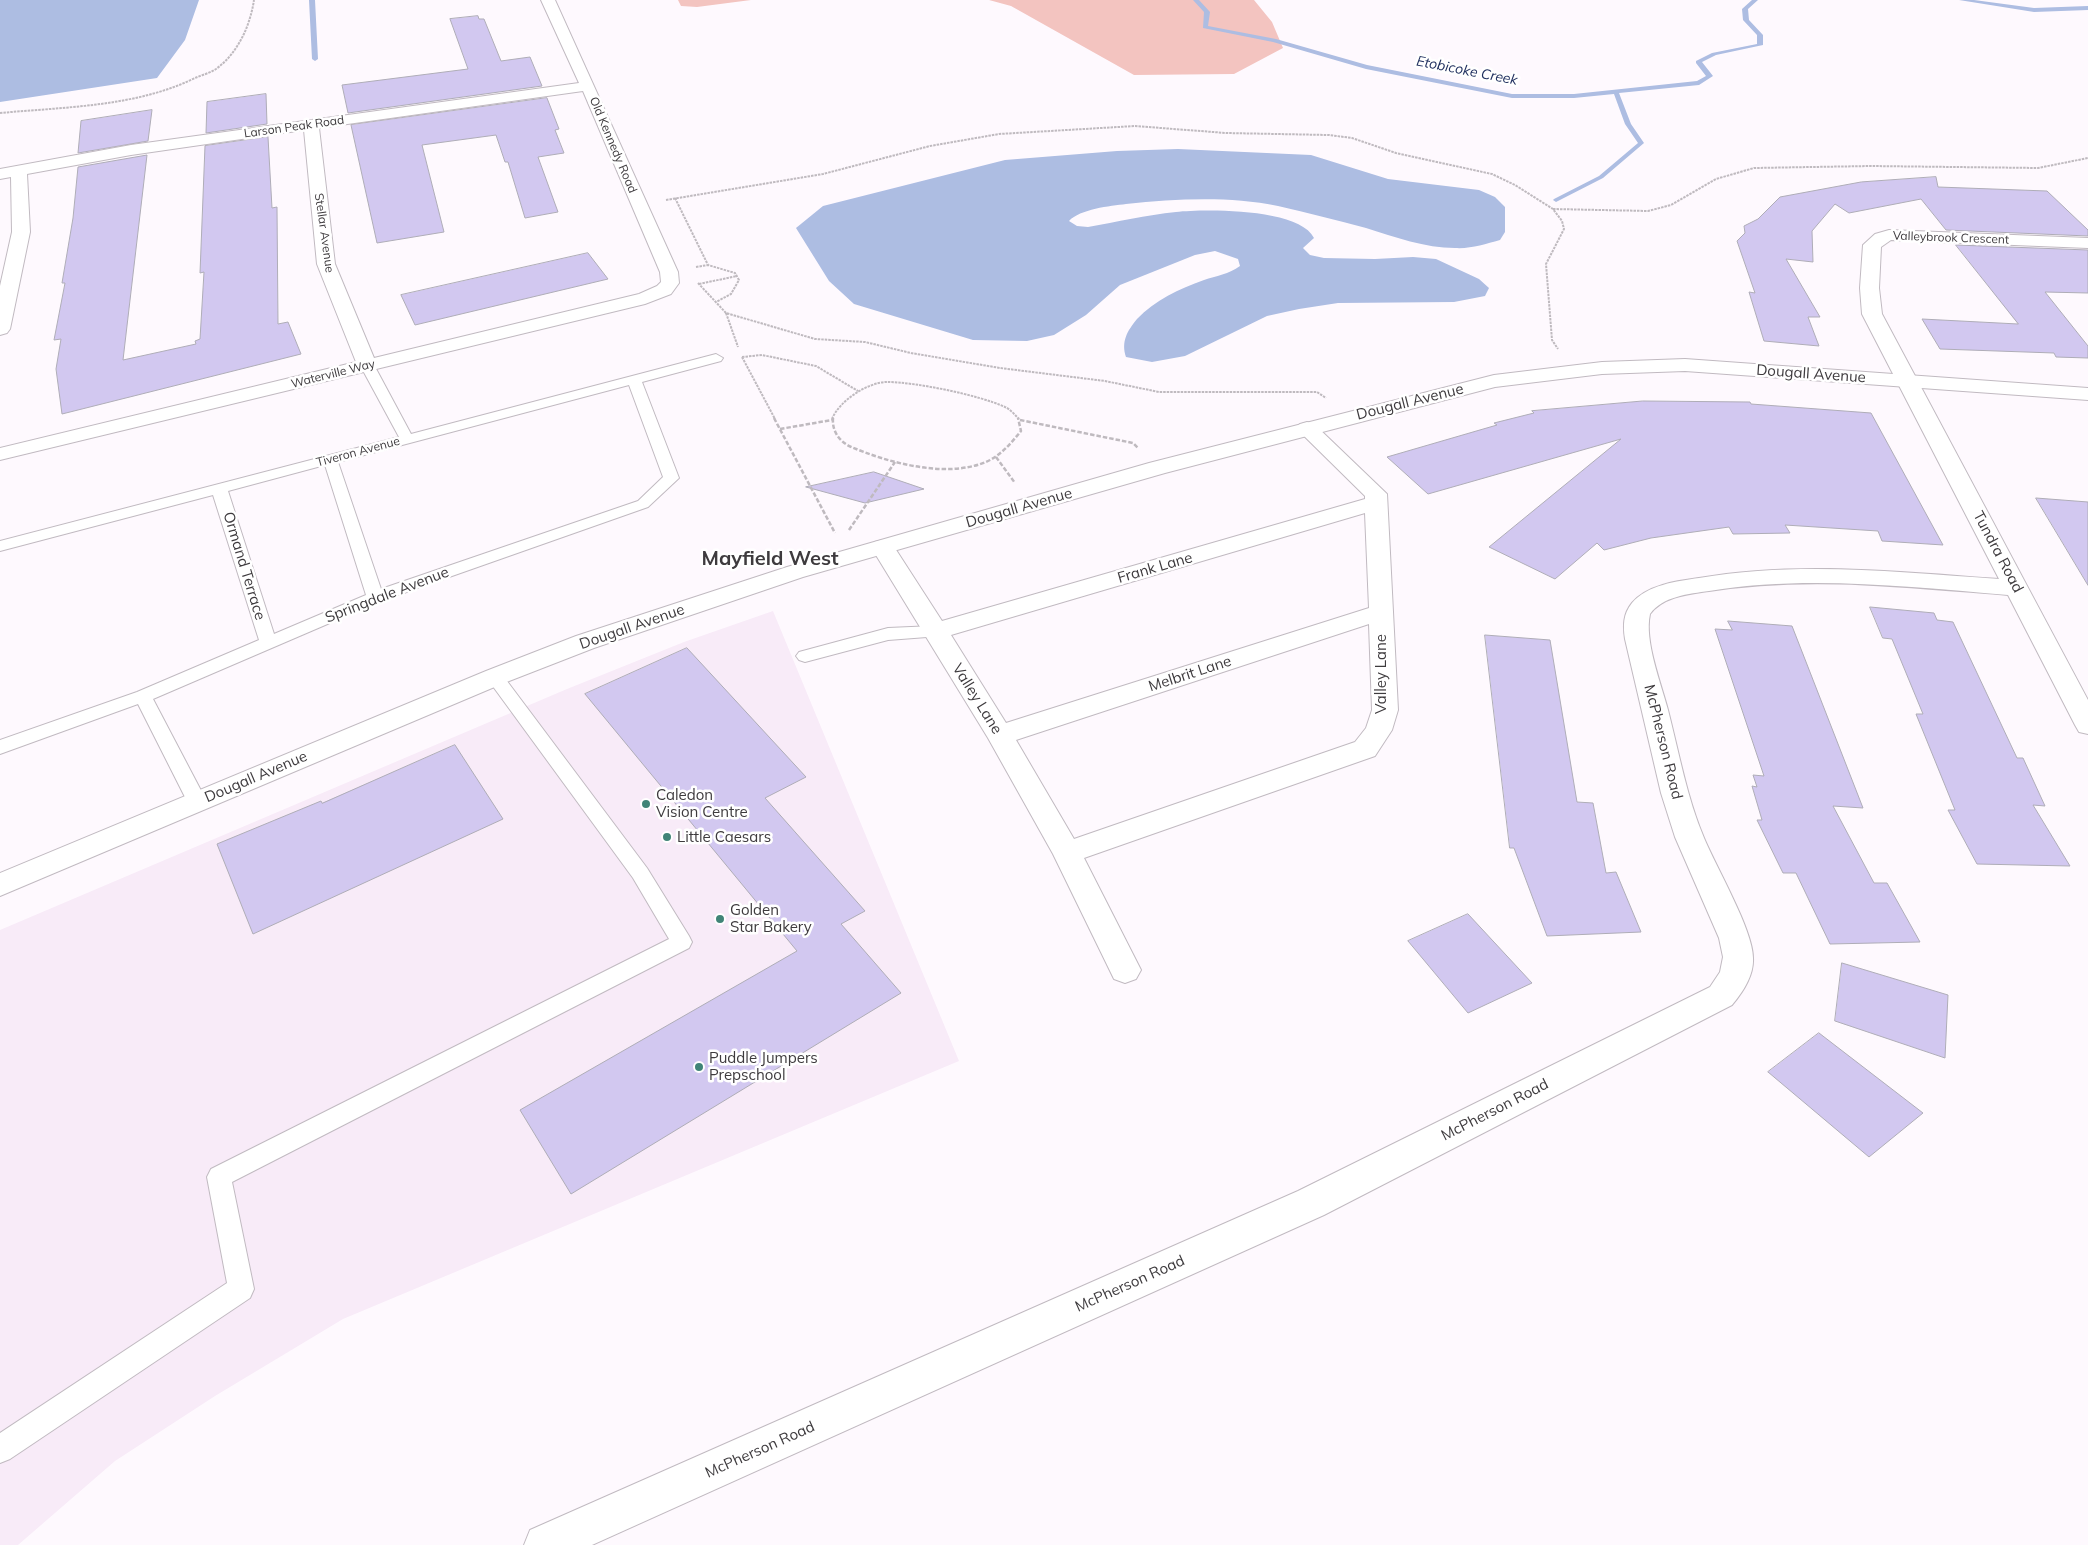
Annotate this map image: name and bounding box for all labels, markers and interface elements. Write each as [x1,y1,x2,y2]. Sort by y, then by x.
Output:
water label: Etobicoke Creek [1415,53,1519,89]
street label: Old Kennedy Road [586,95,640,195]
street label: Larson Peak Road [243,113,345,141]
street label: Stellar Avenue [311,192,337,274]
street label: Valleybrook Crescent [1893,229,2009,247]
street label: Waterville Way [290,357,376,391]
street label: Dougall Avenue [1756,361,1866,387]
street label: Dougall Avenue [1355,380,1465,424]
street label: Tiveron Avenue [315,434,401,470]
street label: Dougall Avenue [964,484,1074,532]
street label: Tundra Road [1969,508,2027,596]
street label: Ormand Terrace [219,510,269,622]
district label: Mayfield West [702,547,838,571]
street label: Frank Lane [1115,549,1195,587]
street label: Springdale Avenue [323,563,451,627]
street label: Dougall Avenue [577,601,687,653]
street label: Valley Lane [1372,634,1390,714]
street label: Melbrit Lane [1146,652,1234,696]
street label: Valley Lane [948,660,1006,738]
street label: McPherson Road [1640,683,1686,801]
street label: Dougall Avenue [202,747,310,807]
place label: Caledon Vision Centre [656,786,748,821]
marker: Caledon Vision Centre [640,798,652,810]
place label: Little Caesars [677,828,771,846]
marker: Little Caesars [661,831,673,843]
place label: Golden Star Bakery [730,901,812,936]
marker: Golden Star Bakery [714,913,726,925]
place label: Puddle Jumpers Prepschool [709,1049,818,1084]
marker: Puddle Jumpers Prepschool [693,1061,705,1073]
street label: McPherson Road [1438,1075,1552,1145]
street label: McPherson Road [1073,1252,1187,1316]
street label: McPherson Road [703,1418,817,1482]

